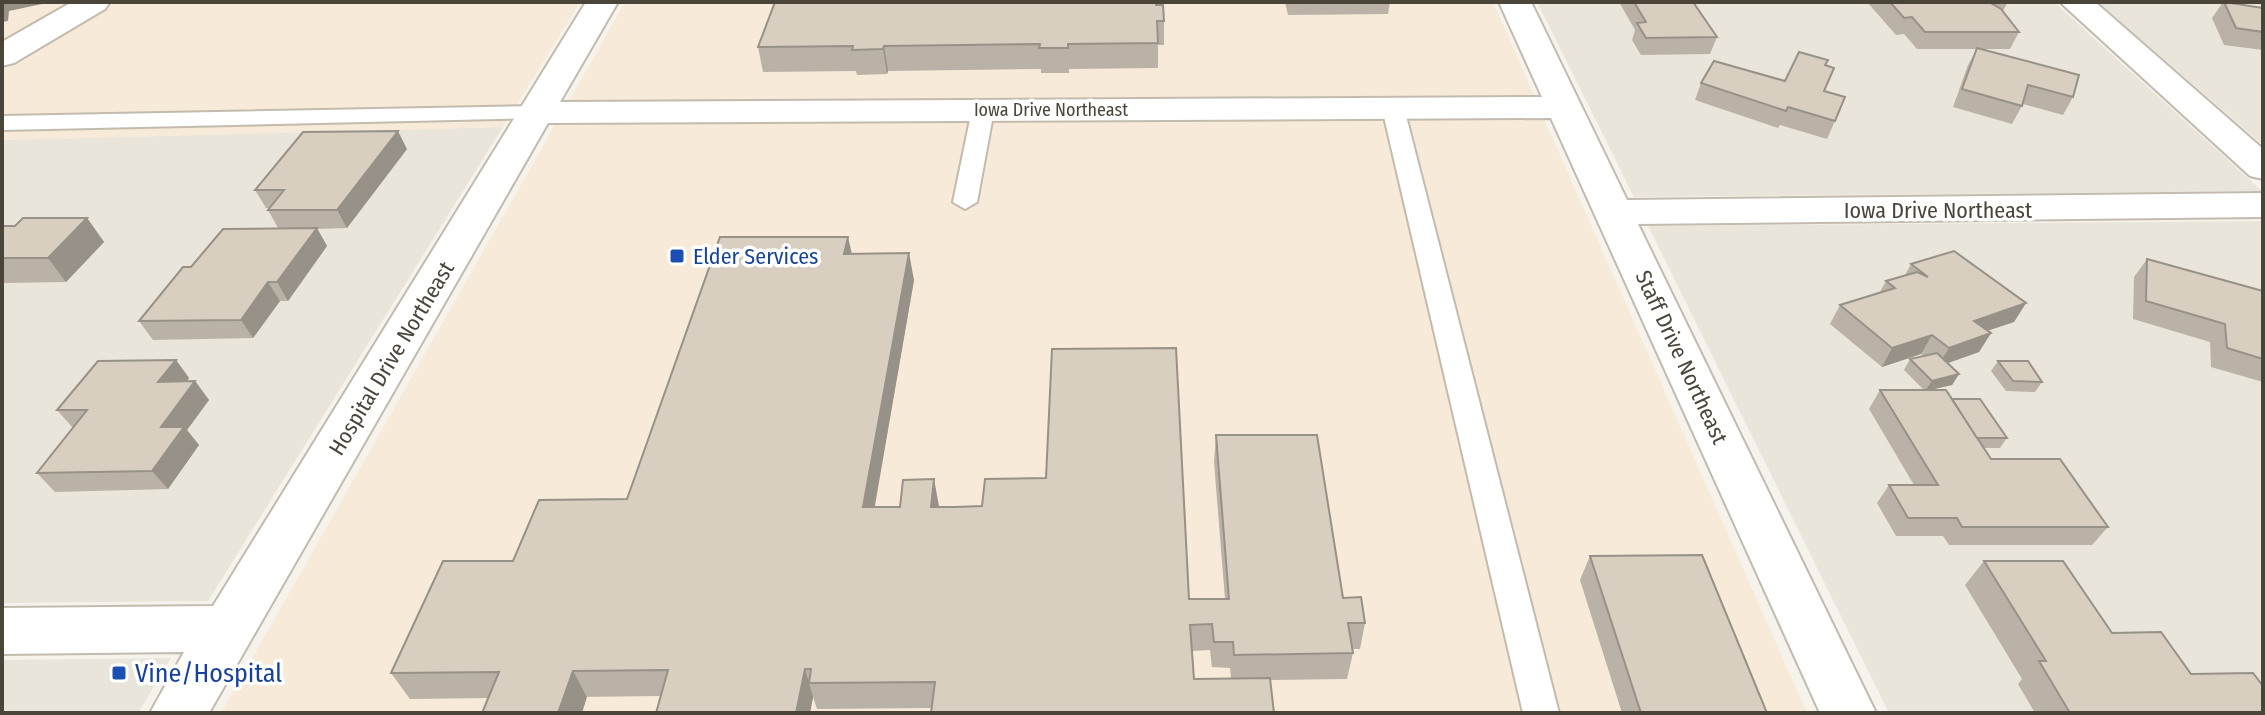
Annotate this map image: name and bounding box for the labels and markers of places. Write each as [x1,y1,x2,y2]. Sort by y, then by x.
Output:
place label: Elder Services [693,243,818,270]
marker: Elder Services [668,247,686,265]
place label: Vine/Hospital [135,658,282,689]
marker: Vine/Hospital [110,664,128,682]

